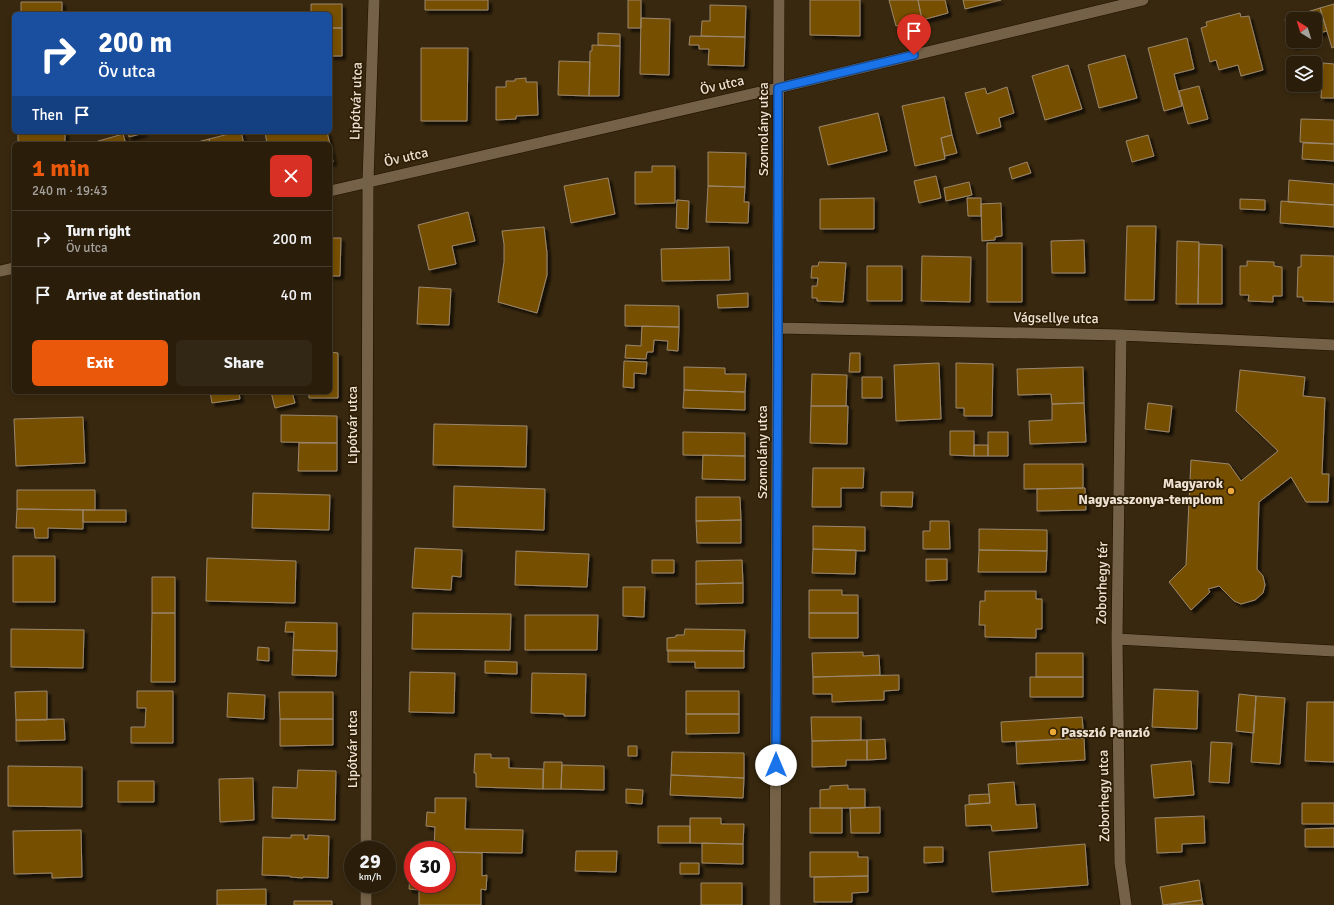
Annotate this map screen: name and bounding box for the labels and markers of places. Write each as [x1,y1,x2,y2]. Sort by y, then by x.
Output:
pin [897,14,931,55]
place label: Magyarok Nagyasszonya-templom [1078,475,1224,508]
marker: Magyarok Nagyasszonya-templom [1226,486,1236,496]
place label: Passzió Panzió [1061,724,1150,741]
marker: Passzió Panzió [1048,727,1058,737]

